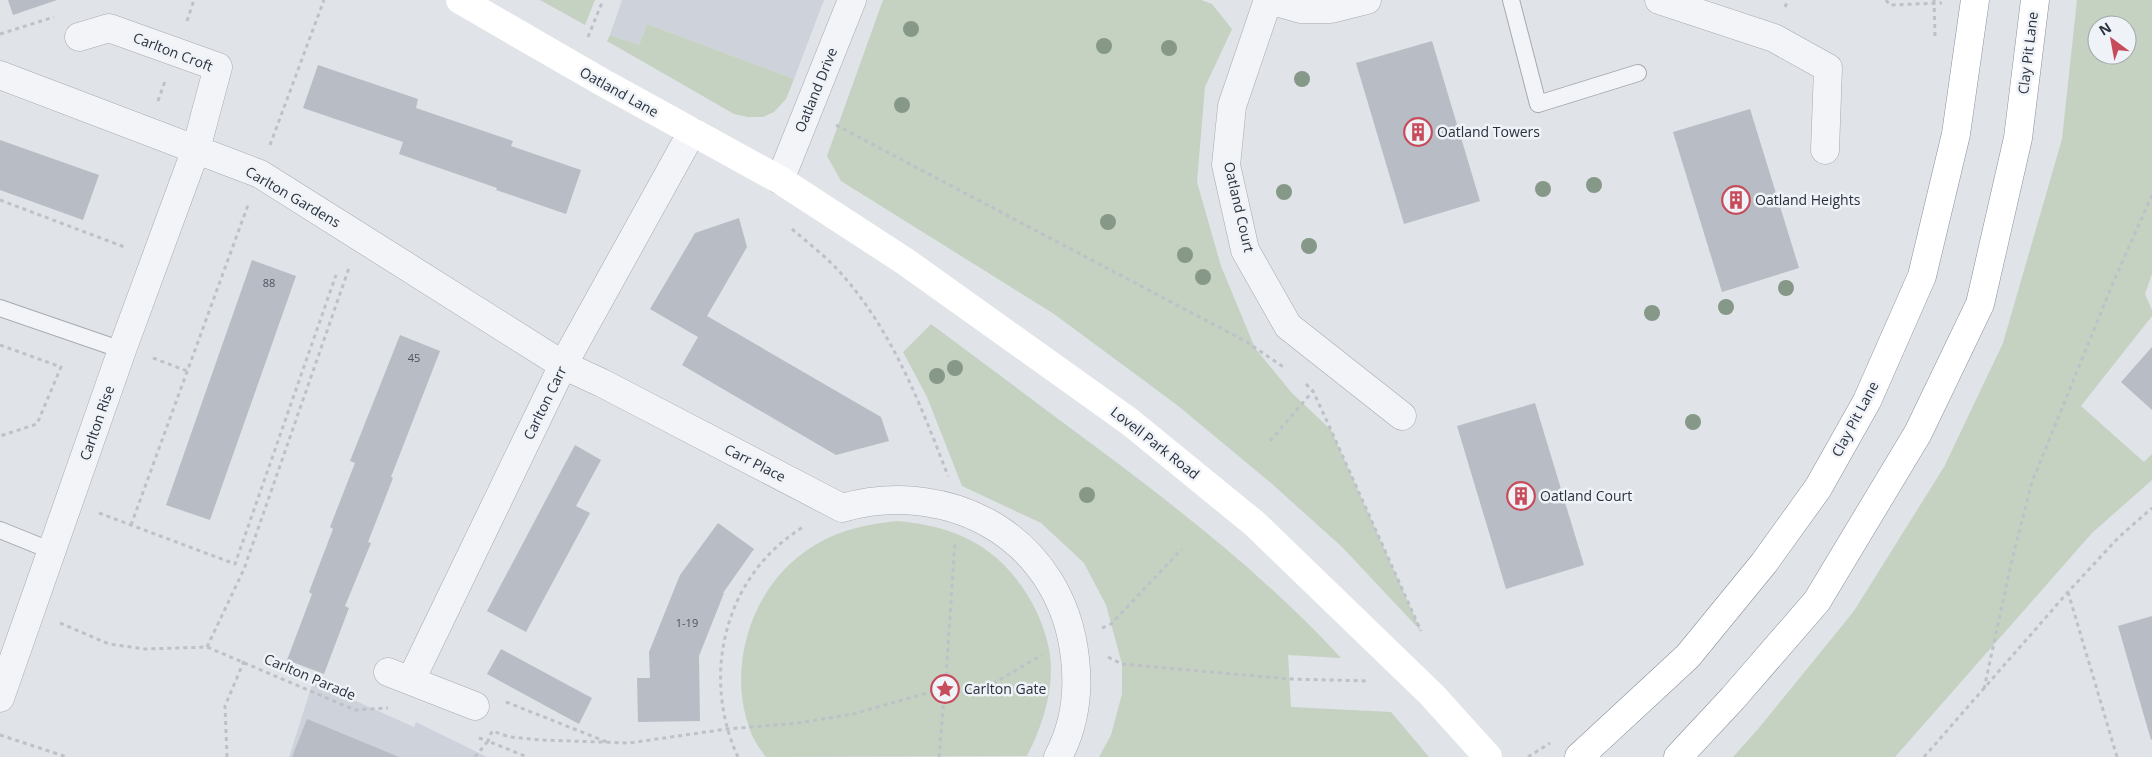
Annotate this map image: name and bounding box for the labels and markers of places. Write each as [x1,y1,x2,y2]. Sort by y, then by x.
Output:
building icon: Oatland Towers [1403,117,1433,147]
place label: Oatland Towers [1437,122,1540,141]
building icon: Oatland Heights [1721,185,1751,215]
place label: Oatland Heights [1755,190,1861,209]
building icon: Oatland Court [1506,481,1536,511]
place label: Oatland Court [1540,486,1632,505]
place icon: Carlton Gate [930,674,960,704]
place label: Carlton Gate [964,679,1046,698]

